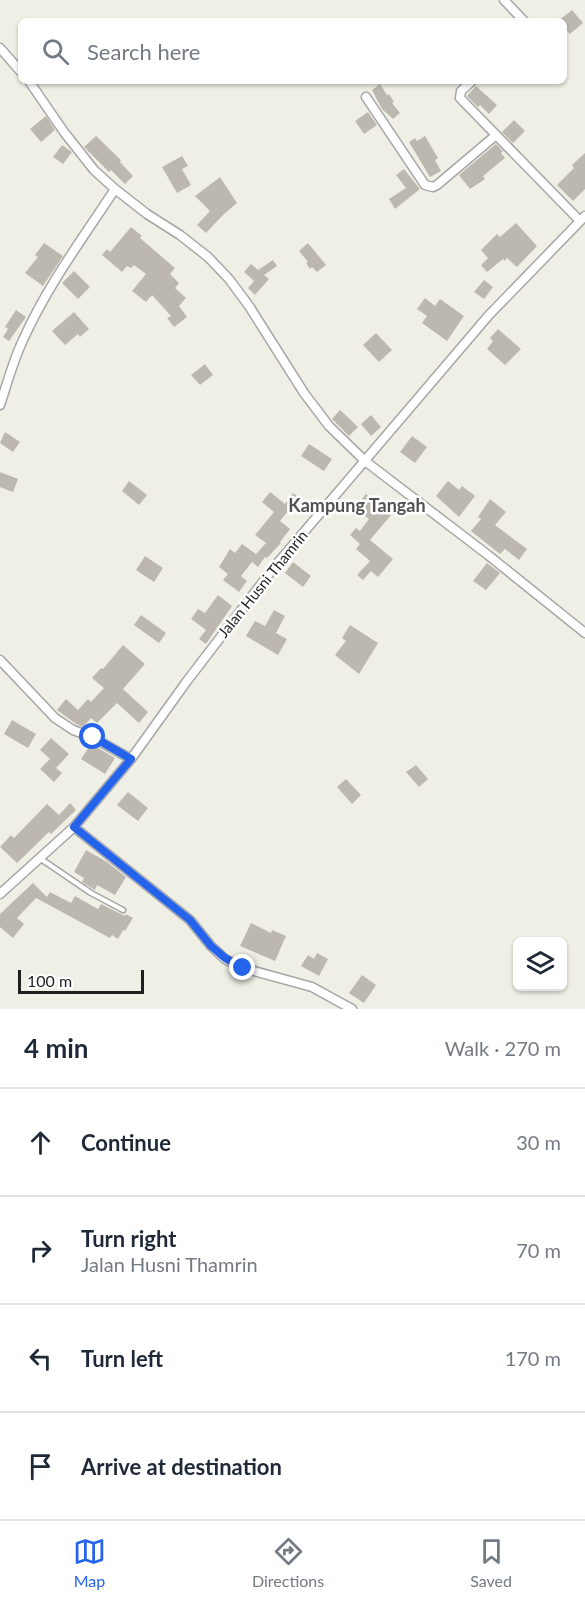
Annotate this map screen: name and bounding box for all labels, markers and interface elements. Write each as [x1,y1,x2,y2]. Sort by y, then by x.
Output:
search box [18,18,567,84]
icon: search [39,35,72,68]
text: Search here [87,38,200,65]
district label: Kampung Tangah [288,494,426,516]
street label: Jalan Husni Thamrin [214,526,311,641]
route start [79,723,105,749]
map controls [513,937,567,991]
button: layers [513,937,567,991]
route end [229,954,255,980]
scale bar [18,967,144,995]
text: 100 m [27,971,72,990]
text: 4 min [24,1032,88,1064]
text: Walk · 270 m [445,1036,561,1060]
icon: ahead [24,1126,57,1159]
text: Continue [81,1129,171,1156]
text: 30 m [516,1130,561,1154]
text: Turn right [81,1225,176,1252]
icon: right [24,1234,57,1267]
text: 70 m [516,1238,561,1262]
text: Jalan Husni Thamrin [81,1252,258,1276]
icon: left [24,1342,57,1375]
text: Turn left [81,1345,163,1372]
text: 170 m [505,1346,561,1370]
icon: arrive [24,1450,57,1483]
text: Arrive at destination [81,1453,282,1480]
tab: Map [73,1535,106,1590]
tab: Directions [252,1535,324,1590]
tab: Saved [470,1535,512,1590]

